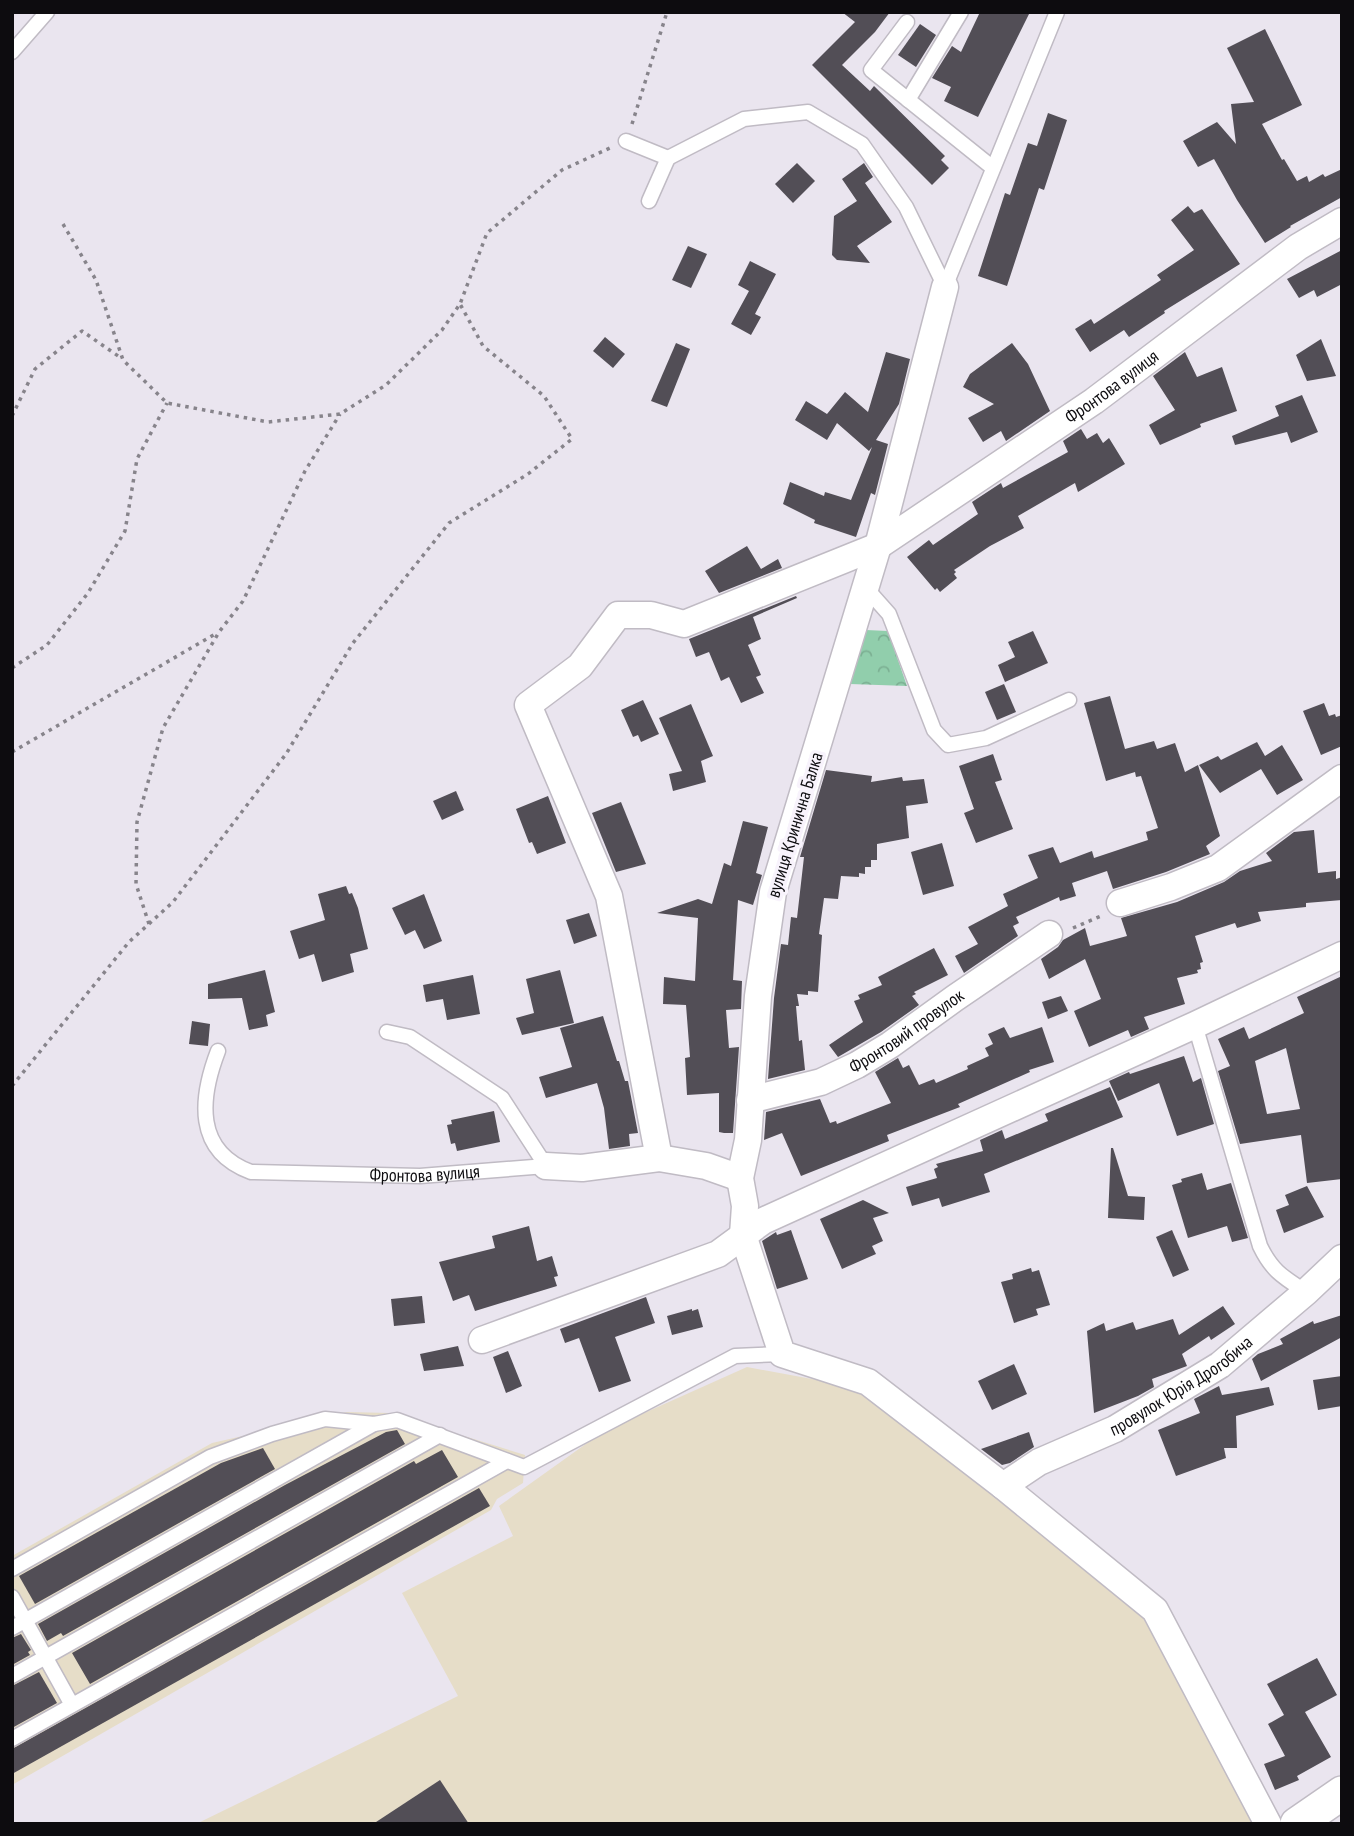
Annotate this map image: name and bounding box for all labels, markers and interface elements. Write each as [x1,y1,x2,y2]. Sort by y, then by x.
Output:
street label: Фронтова вулиця [1060,344,1163,428]
street label: вулиця Кринична Балка [761,749,828,900]
street label: Фронтовий провулок [845,983,968,1078]
street label: Фронтова вулиця [369,1159,481,1187]
street label: провулок Юрія Дрогобича [1106,1330,1257,1441]

